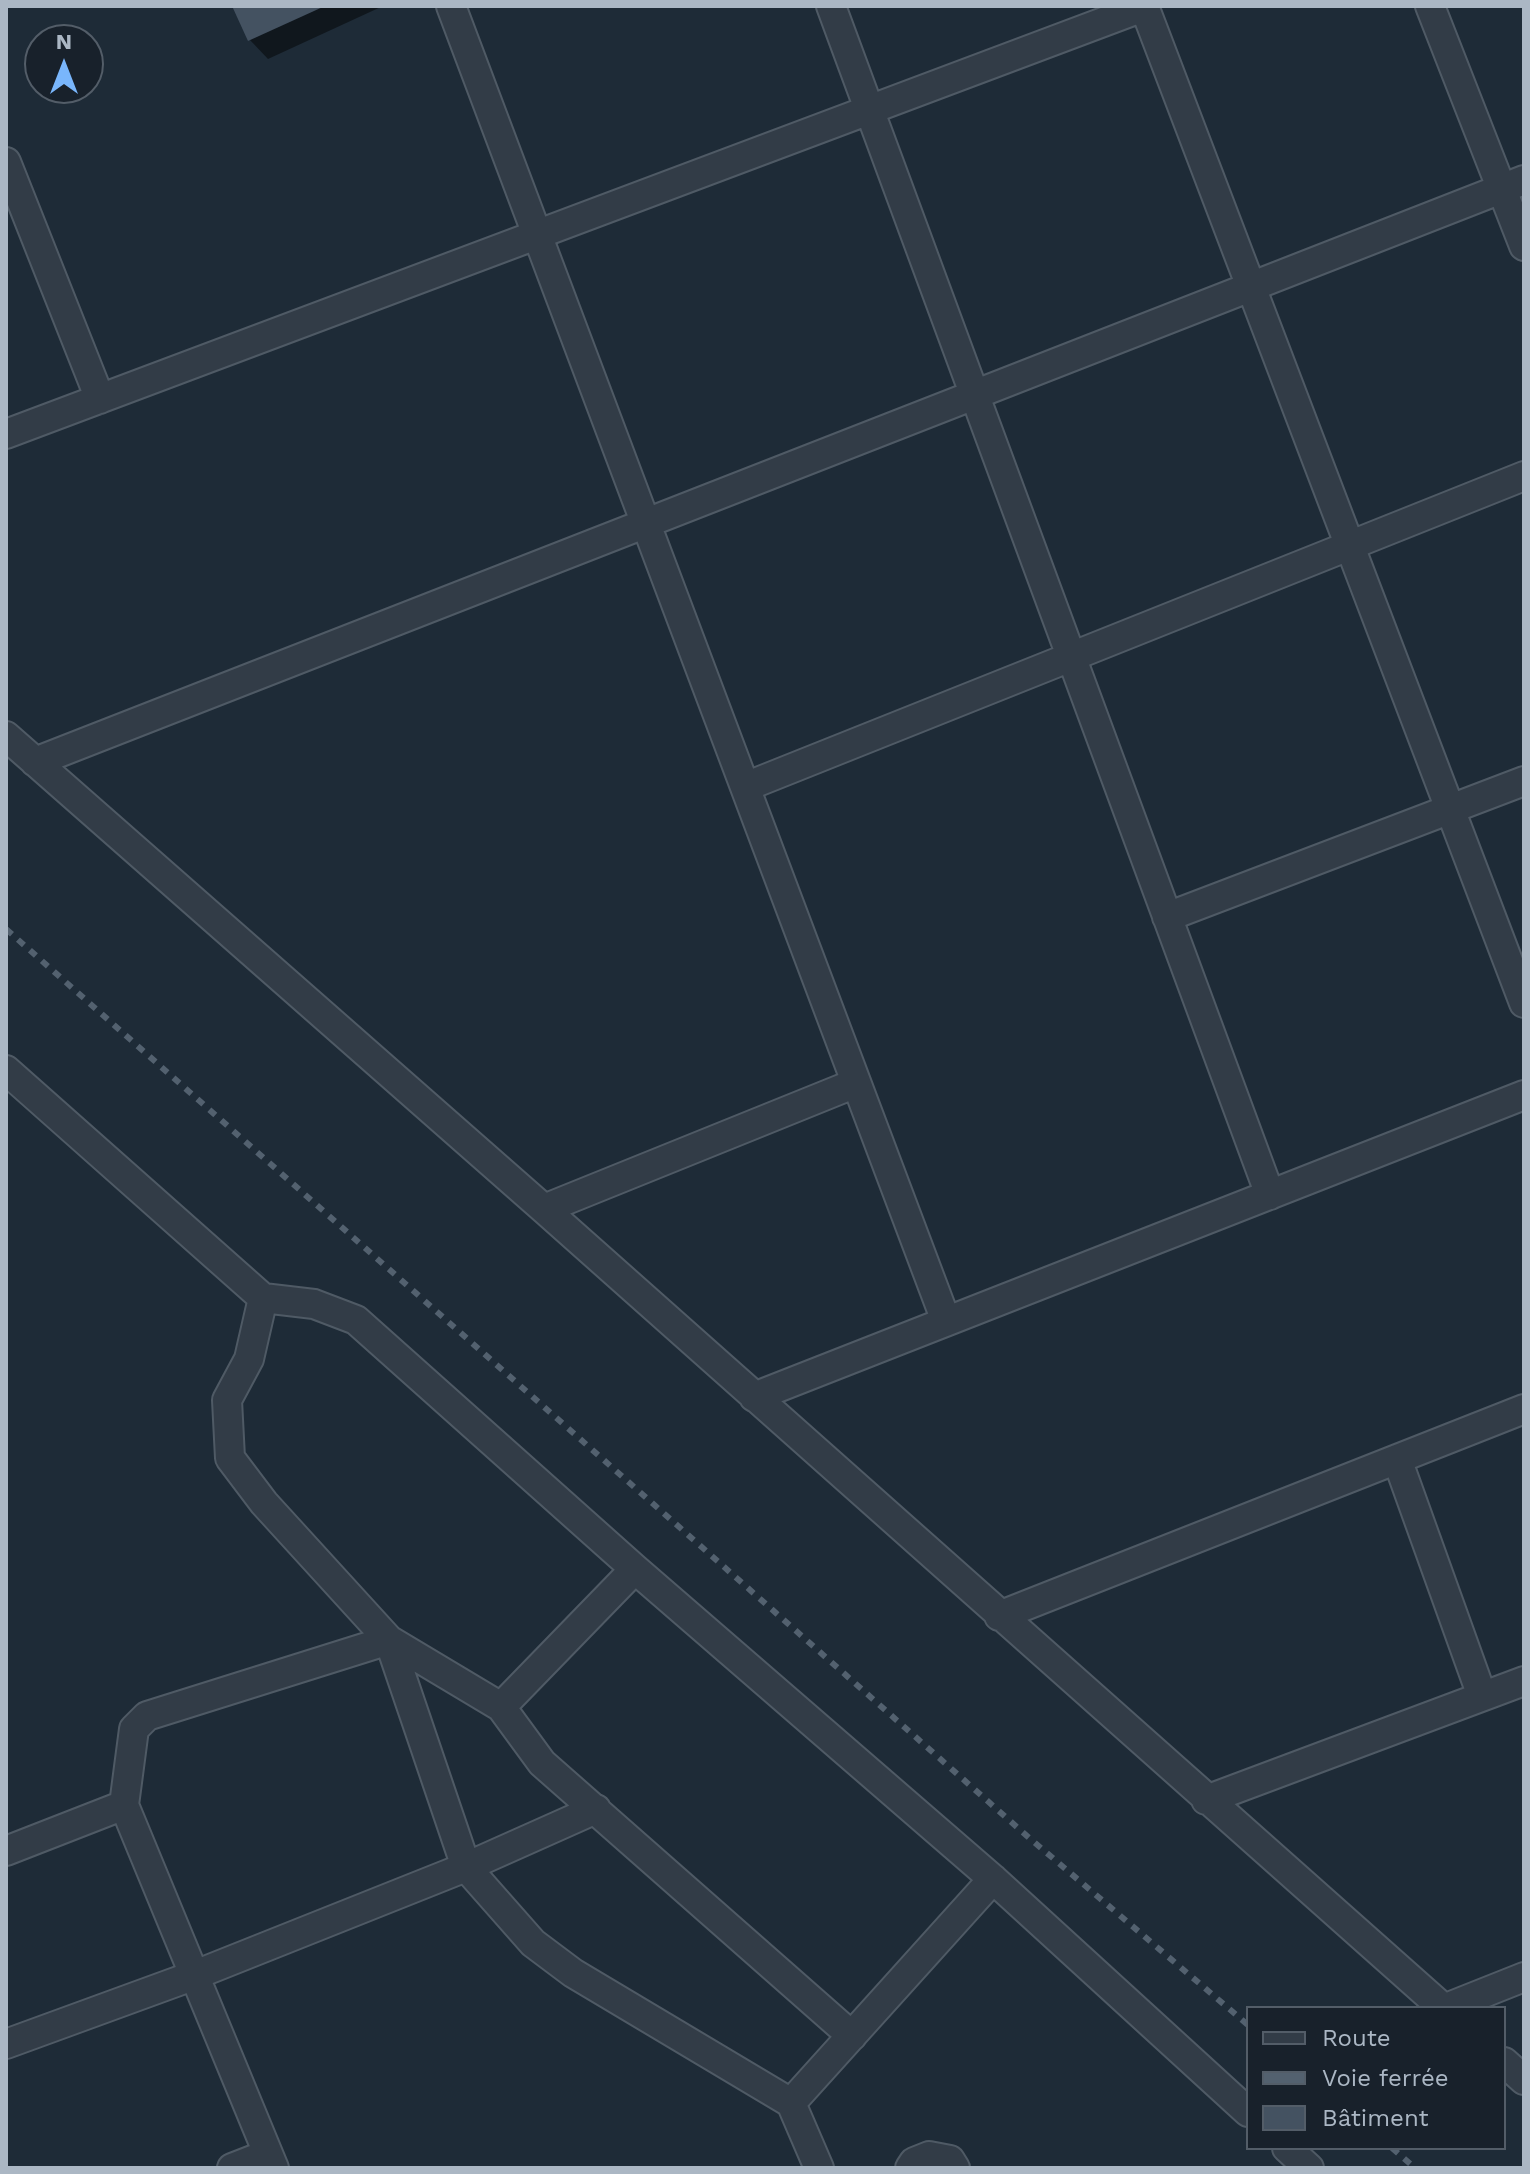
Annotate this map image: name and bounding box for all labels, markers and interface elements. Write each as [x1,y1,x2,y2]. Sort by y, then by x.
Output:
north arrow [24,24,104,104]
text: N [56,29,72,54]
legend [1246,2006,1506,2150]
text: Route [1322,2024,1391,2052]
text: Voie ferrée [1322,2064,1449,2092]
text: Bâtiment [1322,2104,1429,2132]

